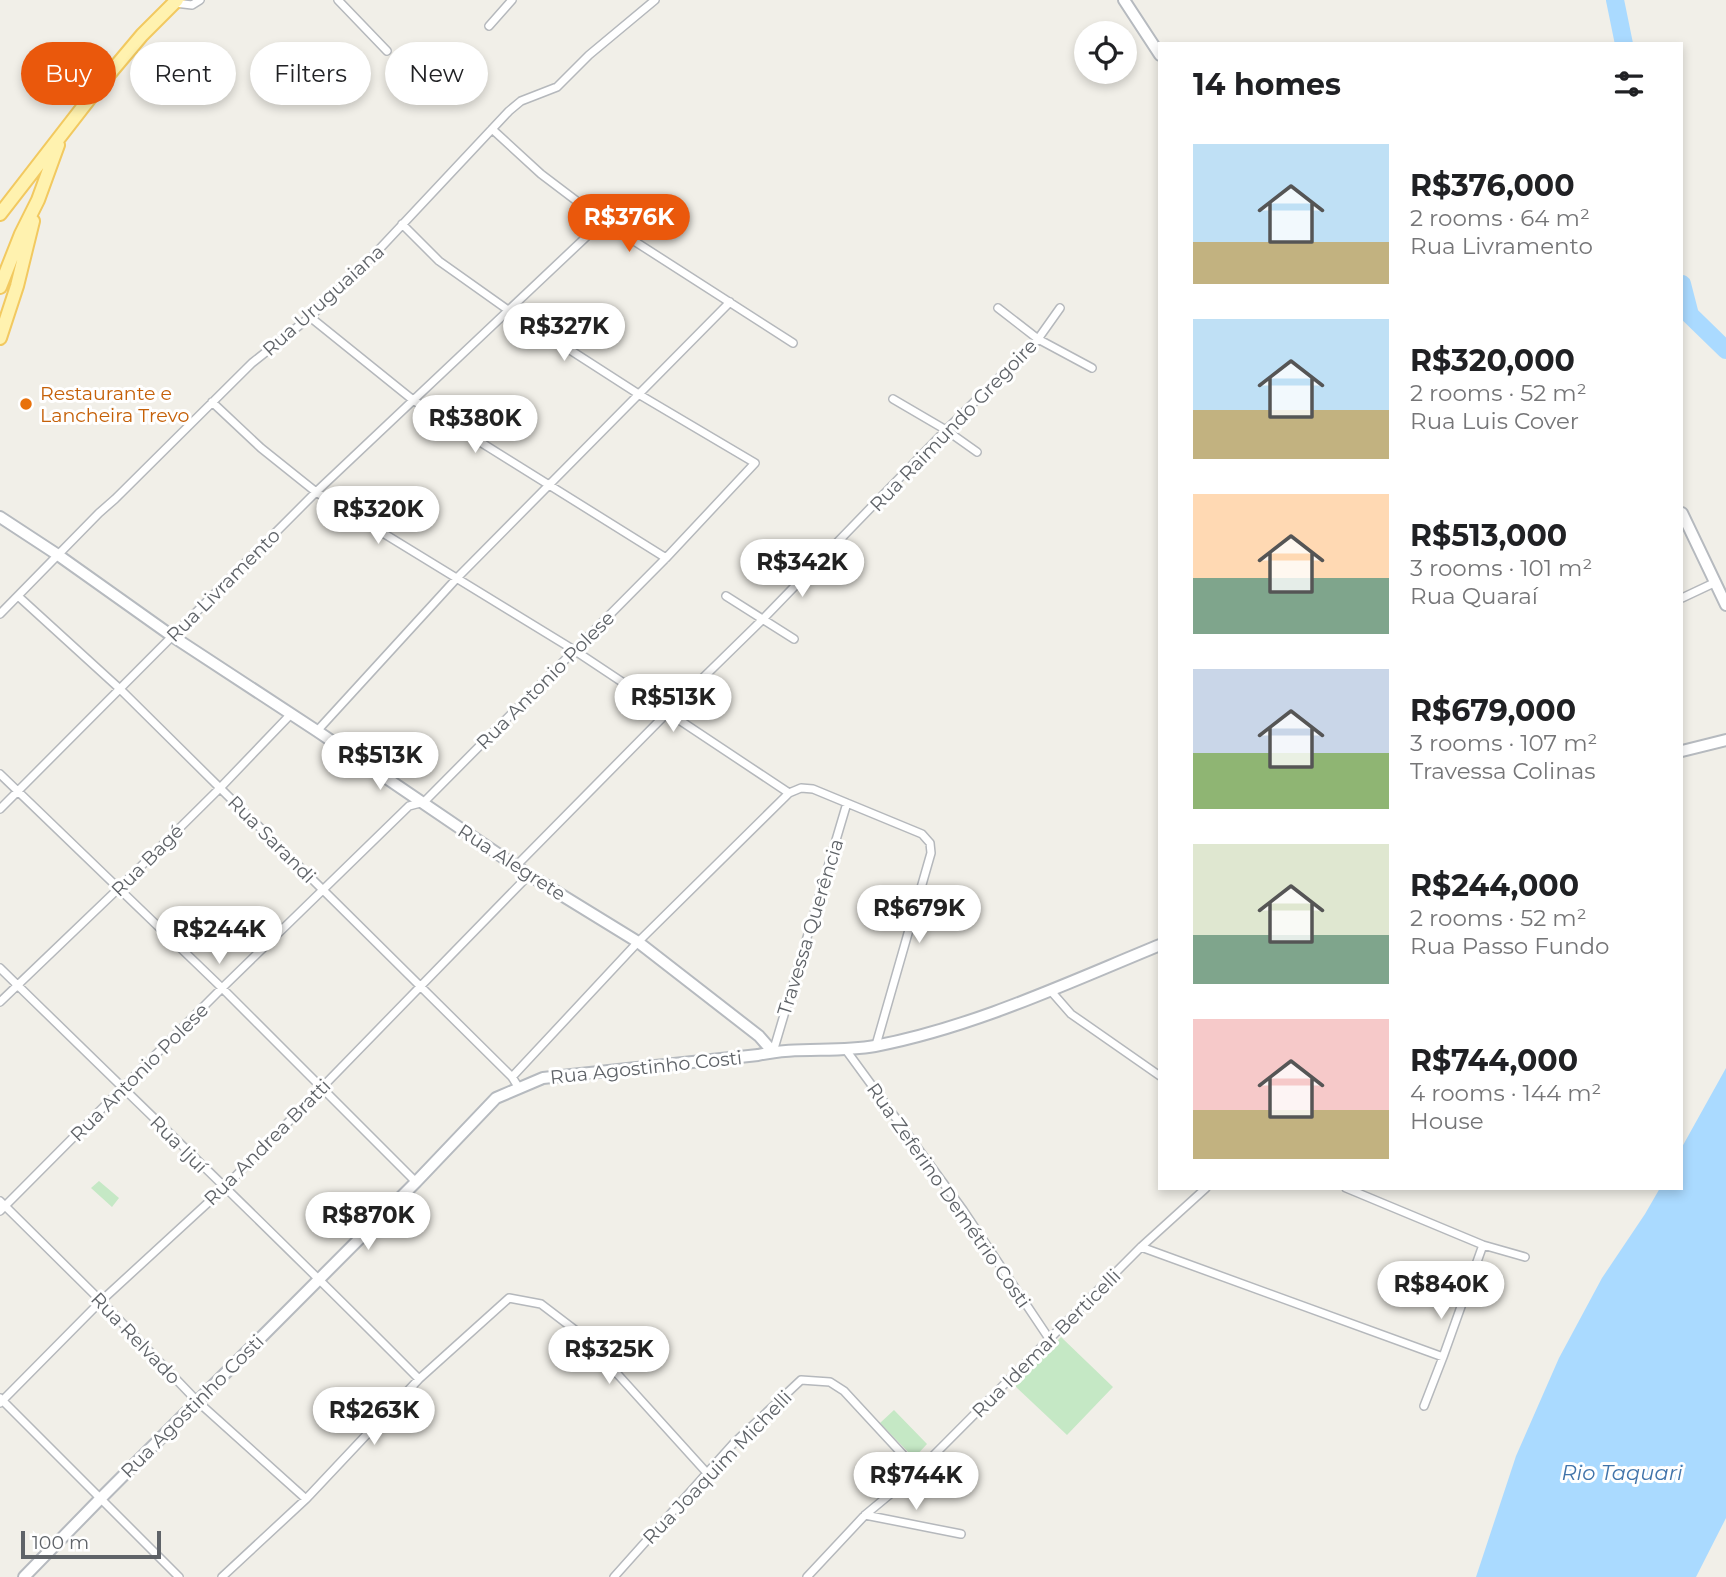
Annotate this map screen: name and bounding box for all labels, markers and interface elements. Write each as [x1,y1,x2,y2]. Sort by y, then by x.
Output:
map controls [1074,21,1137,84]
button: locate [1074,21,1137,84]
chip: Buy [21,42,116,105]
chip: Rent [130,42,236,105]
chip: Filters [250,42,371,105]
chip: New [385,42,488,105]
icon: filters [1610,65,1648,103]
text: 14 homes [1193,66,1341,103]
text: R$376,000 [1410,167,1575,204]
icon: home [1249,172,1333,256]
pin: R$376K [572,194,686,254]
text: R$376K [584,203,674,231]
text: 2 rooms · 64 m² [1410,204,1590,232]
text: Rua Livramento [1410,232,1593,260]
street label: Rua Uruguaiana [258,240,389,361]
pin: R$327K [507,304,621,363]
text: R$327K [519,312,609,340]
street label: Rua Raimundo Gregoire [865,334,1042,516]
text: R$320,000 [1410,342,1575,379]
icon: home [1249,347,1333,431]
text: 2 rooms · 52 m² [1410,379,1587,407]
place label: Restaurante e Lancheira Trevo [40,382,190,427]
marker: Restaurante e Lancheira Trevo [18,396,34,412]
pin: R$380K [418,396,532,455]
text: R$380K [429,404,521,432]
text: Rua Luis Cover [1410,407,1579,435]
pin: R$320K [321,486,435,546]
text: R$320K [332,495,424,523]
text: R$513,000 [1410,517,1567,554]
icon: home [1249,522,1333,606]
street label: Rua Livramento [162,524,285,647]
pin: R$342K [745,540,859,599]
text: R$342K [756,548,848,576]
text: 3 rooms · 101 m² [1410,554,1592,582]
text: Rua Quaraí [1410,582,1538,610]
street label: Rua Antonio Polese [471,606,619,754]
pin: R$513K [616,674,730,734]
text: R$513K [631,683,715,711]
text: R$679,000 [1410,692,1576,729]
icon: home [1249,697,1333,781]
text: 3 rooms · 107 m² [1410,729,1597,757]
pin: R$513K [323,732,437,792]
text: R$513K [338,741,422,769]
text: Travessa Colinas [1410,757,1596,785]
street label: Rua Sarandi [223,791,320,888]
street label: Rua Bagé [106,819,188,901]
street label: Rua Alegrete [454,819,570,906]
street label: Travessa Querência [773,836,848,1018]
text: R$244,000 [1410,867,1579,904]
icon: home [1249,872,1333,956]
pin: R$679K [862,886,976,945]
text: R$679K [873,894,965,922]
text: 2 rooms · 52 m² [1410,904,1587,932]
pin: R$244K [162,906,276,966]
text: R$244K [172,915,266,943]
text: Rua Passo Fundo [1410,932,1610,960]
street label: Rua Antonio Polese [65,998,213,1146]
text: R$744,000 [1410,1042,1578,1079]
street label: Rua Agostinho Costi [549,1046,743,1089]
icon: home [1249,1047,1333,1131]
street label: Rua Andrea Bratti [199,1074,335,1210]
street label: Rua Zeferino Demétrio Costi [862,1078,1035,1312]
text: 4 rooms · 144 m² [1410,1079,1602,1107]
text: House [1410,1107,1484,1135]
street label: Rua Ijuí [145,1111,213,1179]
pin: R$870K [311,1192,425,1252]
text: R$870K [321,1201,415,1229]
pin: R$840K [1384,1262,1498,1321]
street label: Rua Idemar Berticelli [967,1264,1125,1422]
text: R$840K [1393,1270,1489,1298]
street label: Rua Relvado [86,1288,185,1389]
pin: R$325K [552,1326,666,1386]
street label: Rua Agostinho Costi [116,1330,269,1483]
text: R$325K [564,1335,654,1363]
street label: Rua Joaquim Michelli [638,1386,797,1549]
pin: R$263K [317,1388,431,1447]
text: R$263K [329,1396,419,1424]
pin: R$744K [859,1452,973,1512]
water label: Rio Taquari [1561,1460,1683,1485]
text: R$744K [870,1461,962,1489]
scale bar [21,1528,161,1560]
text: 100 m [32,1531,89,1554]

